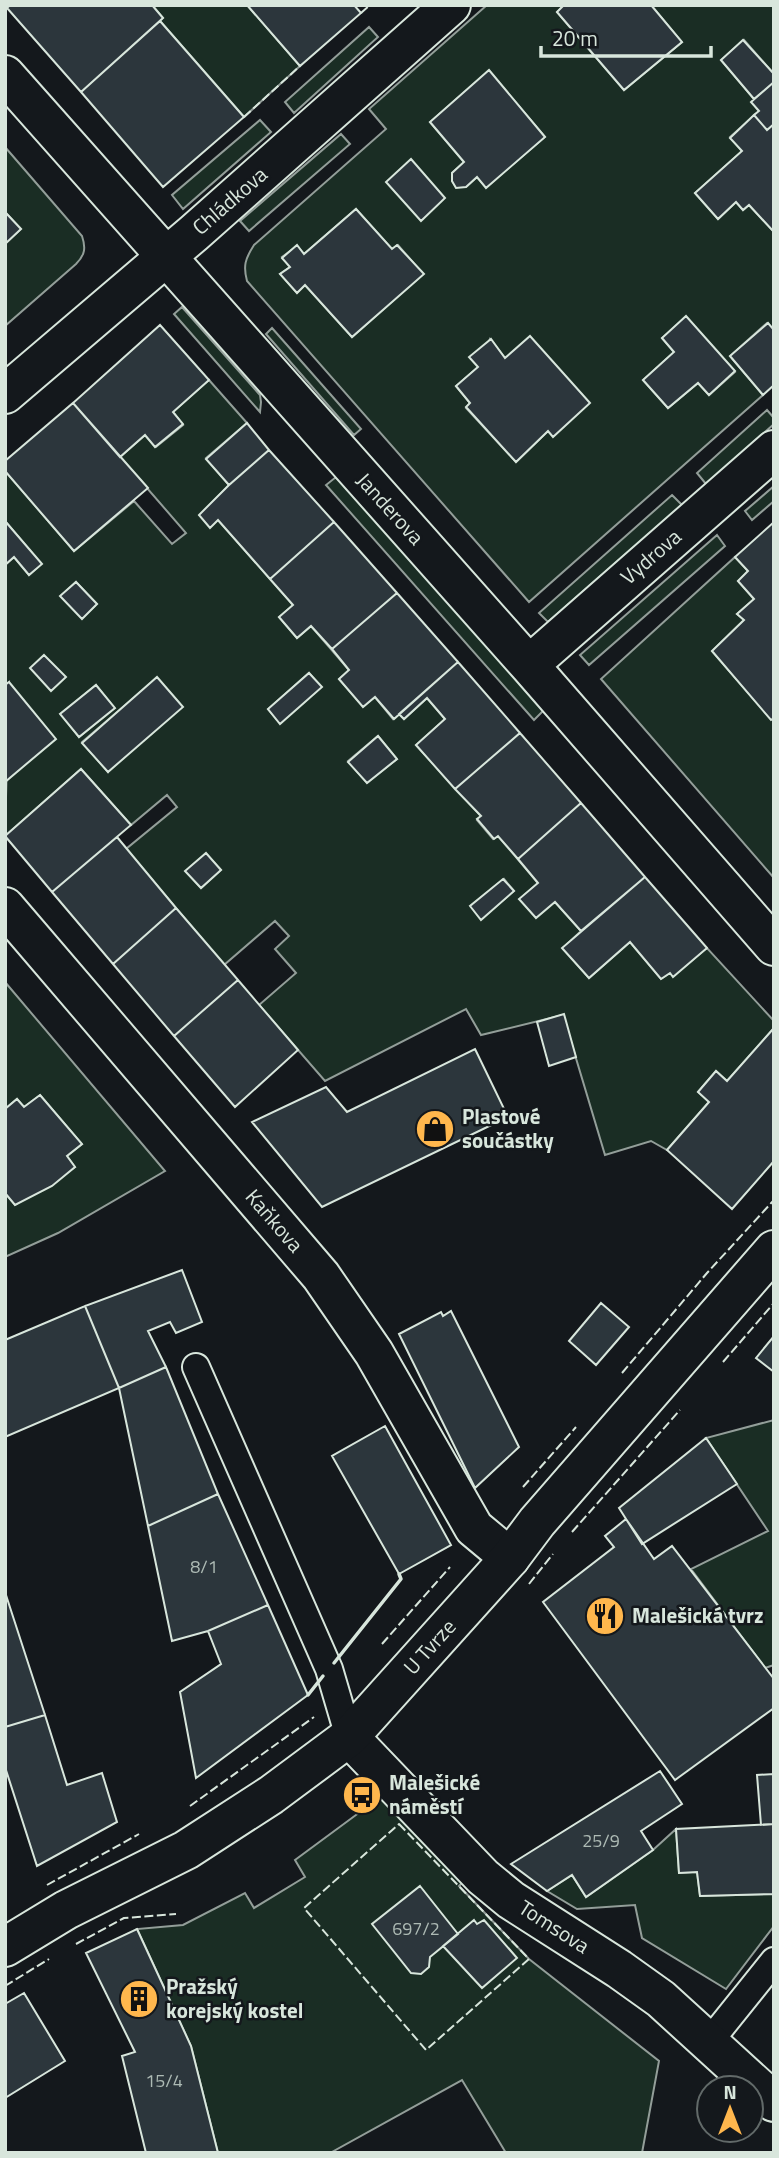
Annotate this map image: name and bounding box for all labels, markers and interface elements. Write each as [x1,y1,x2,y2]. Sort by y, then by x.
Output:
scale bar [541,14,711,58]
text: 20 m [552,22,598,54]
street label: Chládkova [185,158,274,242]
street label: Janderova [349,465,432,552]
street label: Vydrova [613,520,688,592]
place label: Plastové součástky [462,1100,554,1156]
shop icon: Plastové součástky [414,1108,456,1150]
street label: Kaňkova [238,1182,312,1259]
house number: 8/1 [190,1553,218,1580]
restaurant icon: Malešická tvrz [584,1595,626,1637]
place label: Malešická tvrz [632,1599,763,1631]
street label: U Tvrze [396,1611,463,1681]
place label: Malešické náměstí [389,1766,480,1822]
bus stop icon: Malešické náměstí [341,1774,383,1816]
house number: 25/9 [582,1827,620,1854]
street label: Tomsova [513,1891,597,1961]
house number: 697/2 [392,1915,440,1942]
place label: Pražský korejský kostel [166,1970,303,2026]
building icon: Pražský korejský kostel [118,1978,160,2020]
house number: 15/4 [145,2067,183,2094]
north arrow [695,2074,765,2144]
text: N [723,2077,737,2106]

